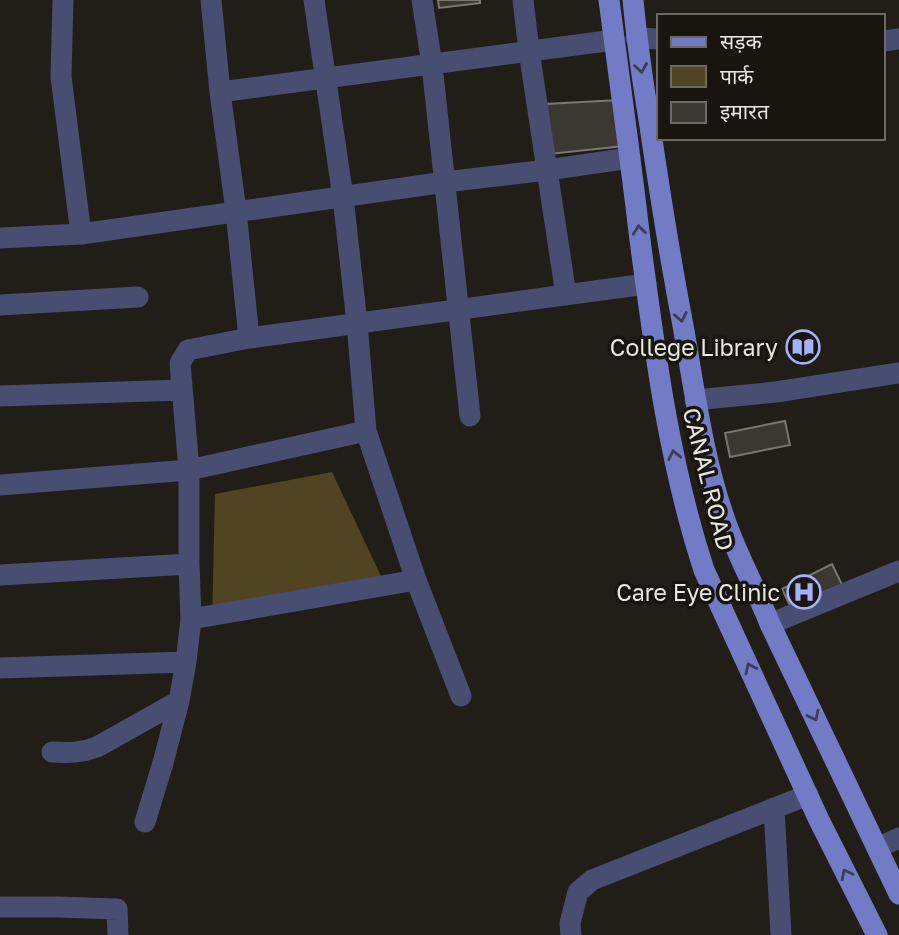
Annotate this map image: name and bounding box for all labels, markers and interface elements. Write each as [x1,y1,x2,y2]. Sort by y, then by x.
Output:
legend [657,14,885,140]
text: सड़क [720,28,762,54]
one-way arrow [633,62,648,74]
text: पार्क [720,63,754,89]
text: इमारत [720,98,770,124]
one-way arrow [632,224,647,236]
one-way arrow [673,311,688,322]
library icon: College Library [784,328,822,366]
place label: College Library [610,333,778,361]
street label: CANAL ROAD [678,405,740,553]
one-way arrow [667,449,682,461]
hospital icon: Care Eye Clinic [785,573,823,611]
place label: Care Eye Clinic [616,578,780,606]
one-way arrow [744,663,758,675]
one-way arrow [806,709,820,721]
one-way arrow [841,869,855,881]

